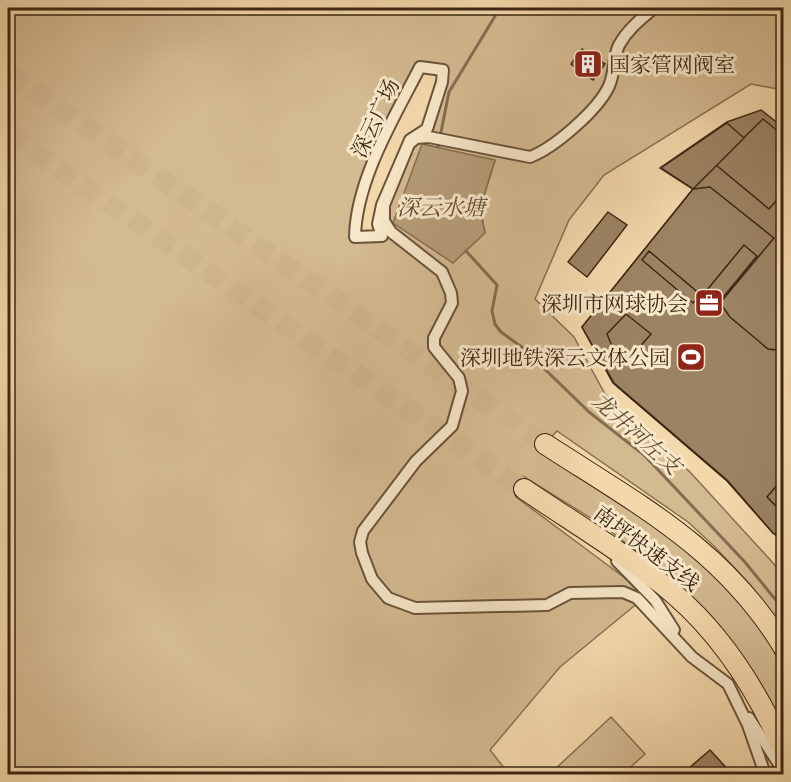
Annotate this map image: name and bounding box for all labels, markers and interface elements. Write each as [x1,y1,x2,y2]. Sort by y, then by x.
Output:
building icon: 国家管网阀室 [572,48,604,80]
place label: 国家管网阀室 [609,49,735,80]
street label: 深云广场 [343,73,407,163]
water label: 深云水塘 [397,191,488,223]
office icon: 深圳市网球协会 [693,287,725,319]
place label: 深圳市网球协会 [541,288,688,319]
sports icon: 深圳地铁深云文体公园 [675,341,707,373]
place label: 深圳地铁深云文体公园 [460,342,670,373]
water label: 龙井河左支 [585,384,691,484]
street label: 南坪快速支线 [587,498,707,598]

